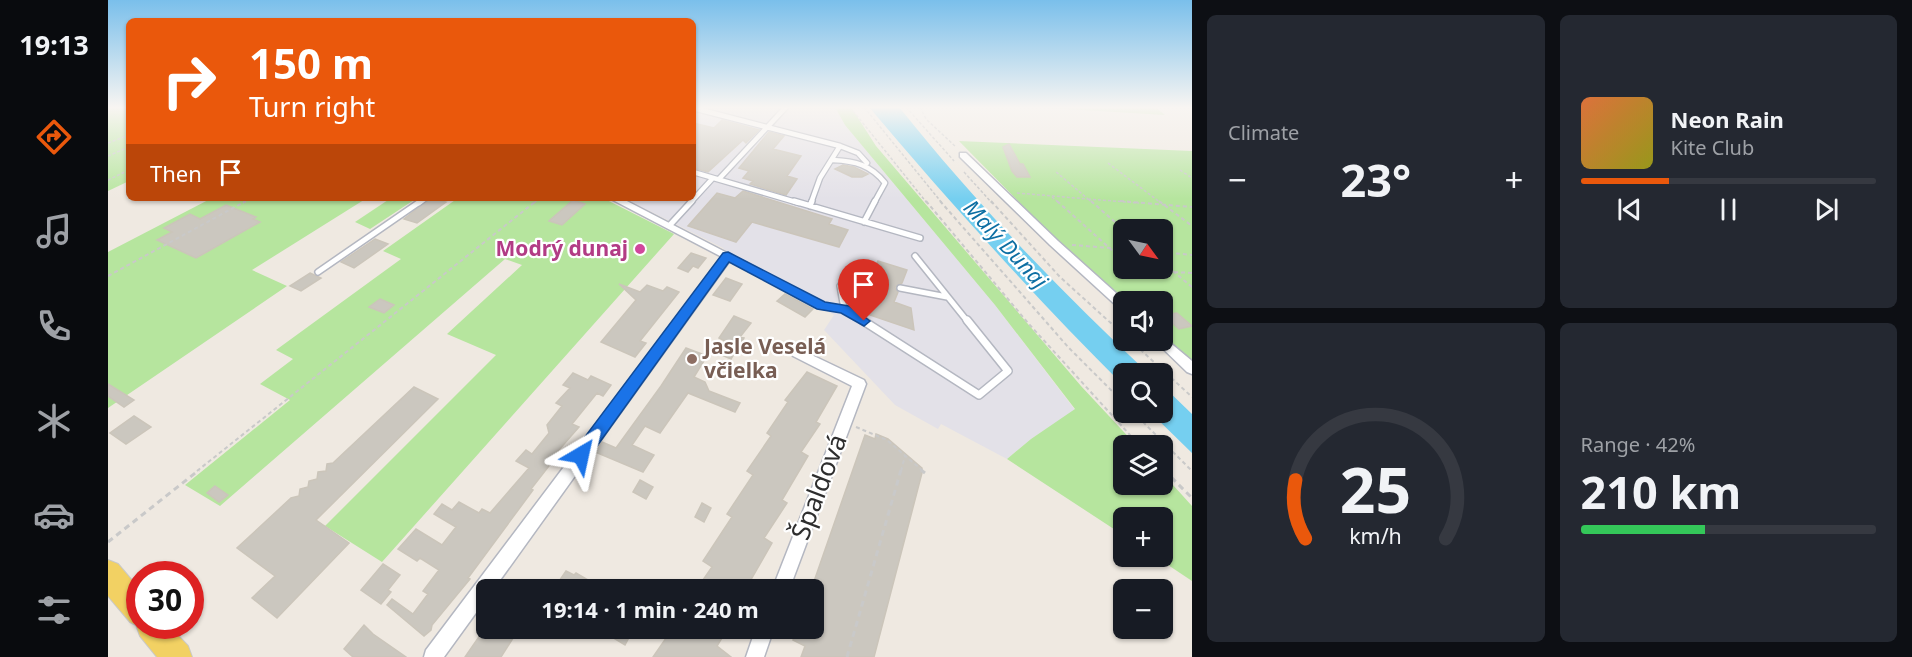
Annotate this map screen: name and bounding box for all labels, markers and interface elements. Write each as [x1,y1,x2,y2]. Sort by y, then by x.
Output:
text: 19:13 [19,26,89,63]
text: 150 m [249,34,373,91]
icon: right [150,42,228,120]
text: Turn right [249,88,375,125]
text: Neon Rain [1671,104,1784,134]
icon: directions [33,116,75,158]
text: Climate [1228,119,1299,146]
text: Kite Club [1671,134,1754,161]
text: 23° [1340,149,1411,210]
icon: arrive [214,156,247,189]
text: − [1228,157,1247,202]
text: + [1505,157,1524,202]
text: Then [150,158,202,188]
water label: Malý Dunaj [958,192,1056,294]
icon: previous [1613,193,1646,226]
icon: pause [1712,193,1745,226]
icon: next [1810,193,1843,226]
icon: music [33,210,75,252]
north arrow [1113,219,1173,279]
map controls [1113,219,1173,639]
place label: Modrý dunaj [496,234,628,262]
marker: Modrý dunaj [633,242,647,256]
pin [838,259,889,321]
icon: arrive [847,268,880,301]
button: sound [1113,291,1173,351]
icon: phone [33,305,75,347]
place label: Jasle Veselá včielka [702,332,826,384]
marker: Jasle Veselá včielka [685,352,699,366]
button: search [1113,363,1173,423]
icon: climate [33,400,75,442]
position arrow [549,423,613,487]
street label: Špaldová [781,429,855,545]
text: Range · 42% [1581,431,1695,458]
button: layers [1113,435,1173,495]
text: 25 [1340,446,1411,531]
text: 210 km [1581,461,1741,522]
icon: car [33,494,75,536]
button: + [1113,507,1173,567]
text: km/h [1349,522,1402,551]
speed limit sign: 30 [126,561,204,639]
button: − [1113,579,1173,639]
icon: filters [33,589,75,631]
text: 19:14 · 1 min · 240 m [541,594,759,624]

